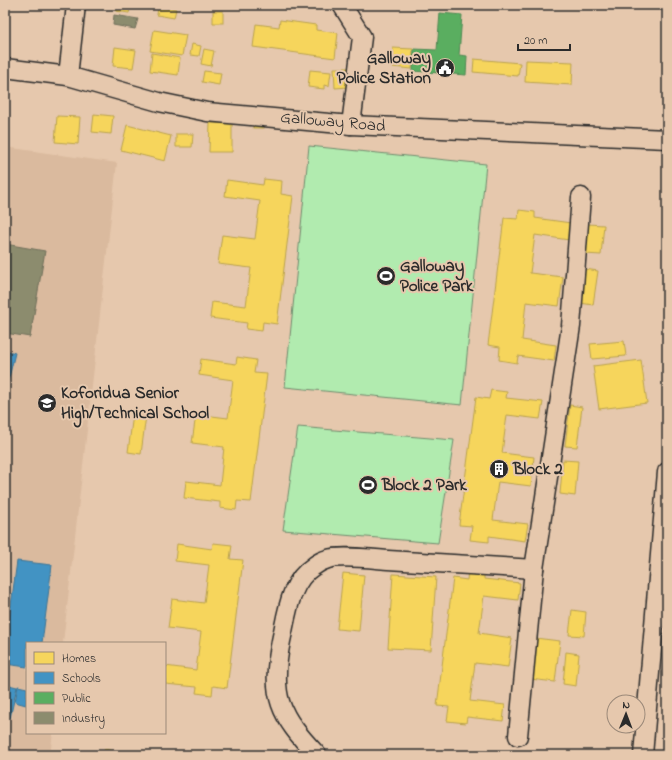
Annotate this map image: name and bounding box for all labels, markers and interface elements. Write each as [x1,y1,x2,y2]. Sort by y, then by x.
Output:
scale bar [518,26,570,52]
text: 20 m [524,32,547,50]
place label: Galloway Police Station [337,46,432,91]
public building icon: Galloway Police Station [434,57,456,79]
street label: Galloway Road [279,105,387,140]
place label: Galloway Police Park [400,254,474,299]
sports icon: Galloway Police Park [375,265,397,287]
place label: Koforidua Senior High/Technical School [61,381,209,428]
school or university icon: Koforidua Senior High/Technical School [36,392,58,414]
place label: Block 2 [512,457,563,482]
building icon: Block 2 [488,458,510,480]
place label: Block 2 Park [381,473,467,498]
sports icon: Block 2 Park [357,474,379,496]
legend [26,642,166,734]
text: Homes [62,650,96,668]
text: Schools [62,670,101,688]
text: Public [62,690,91,708]
north arrow [606,694,646,734]
text: N [622,697,630,713]
text: Industry [62,710,105,729]

